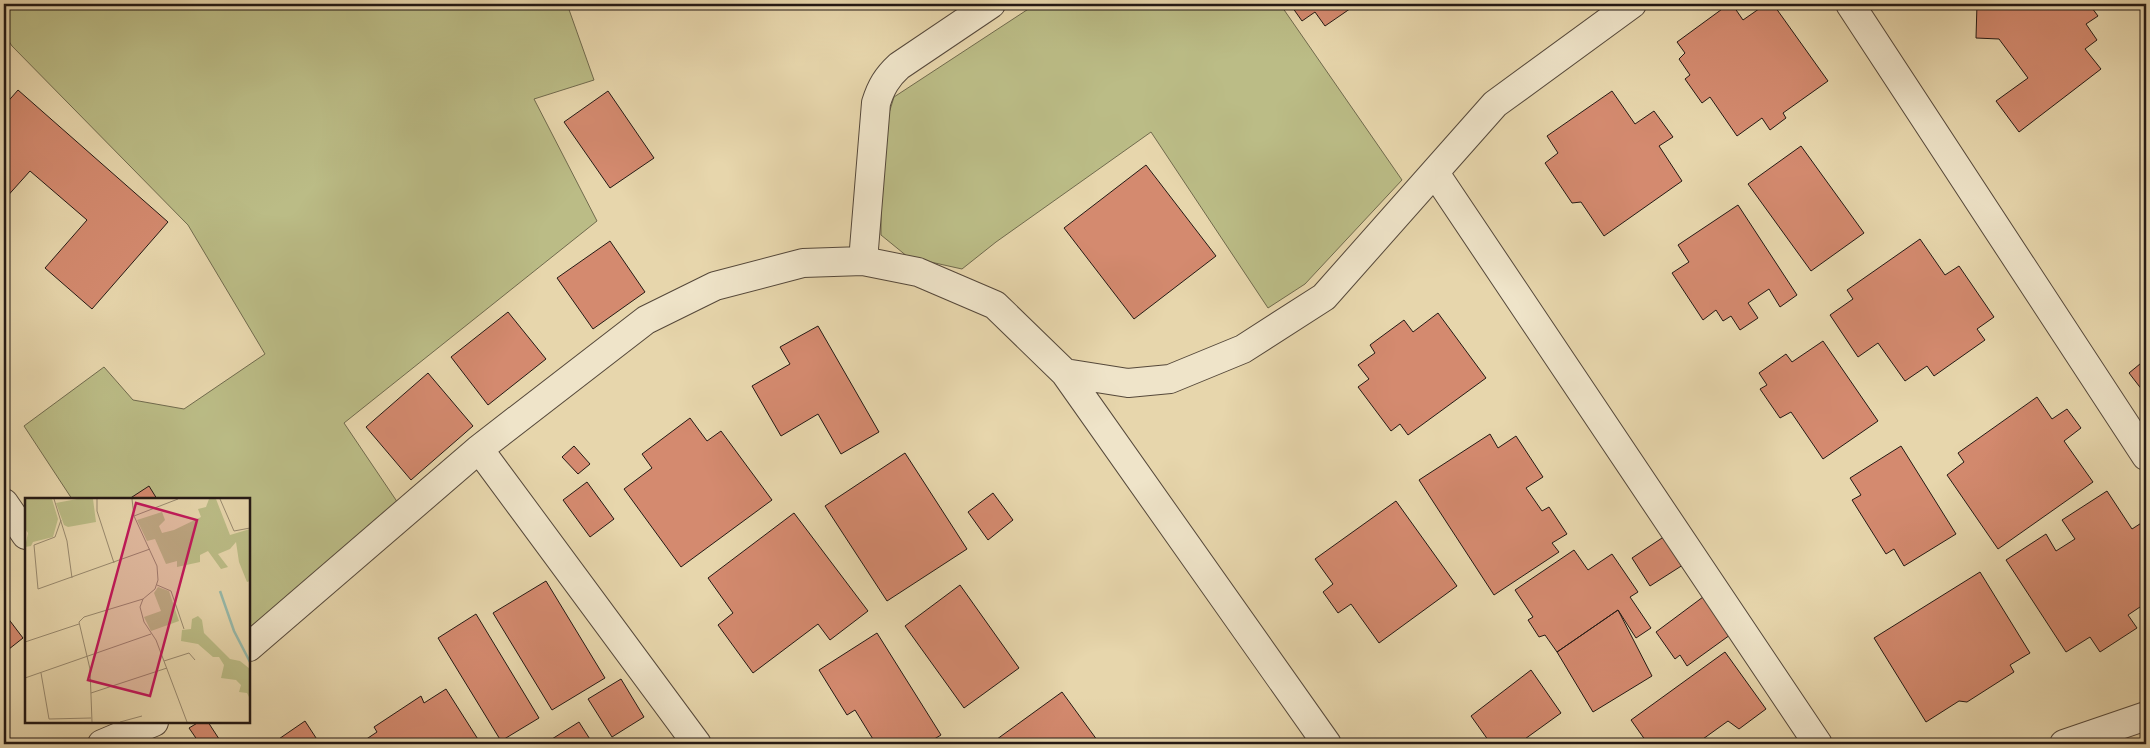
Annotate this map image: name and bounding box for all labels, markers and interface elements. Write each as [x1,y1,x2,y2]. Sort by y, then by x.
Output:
inset map [25,498,250,723]

